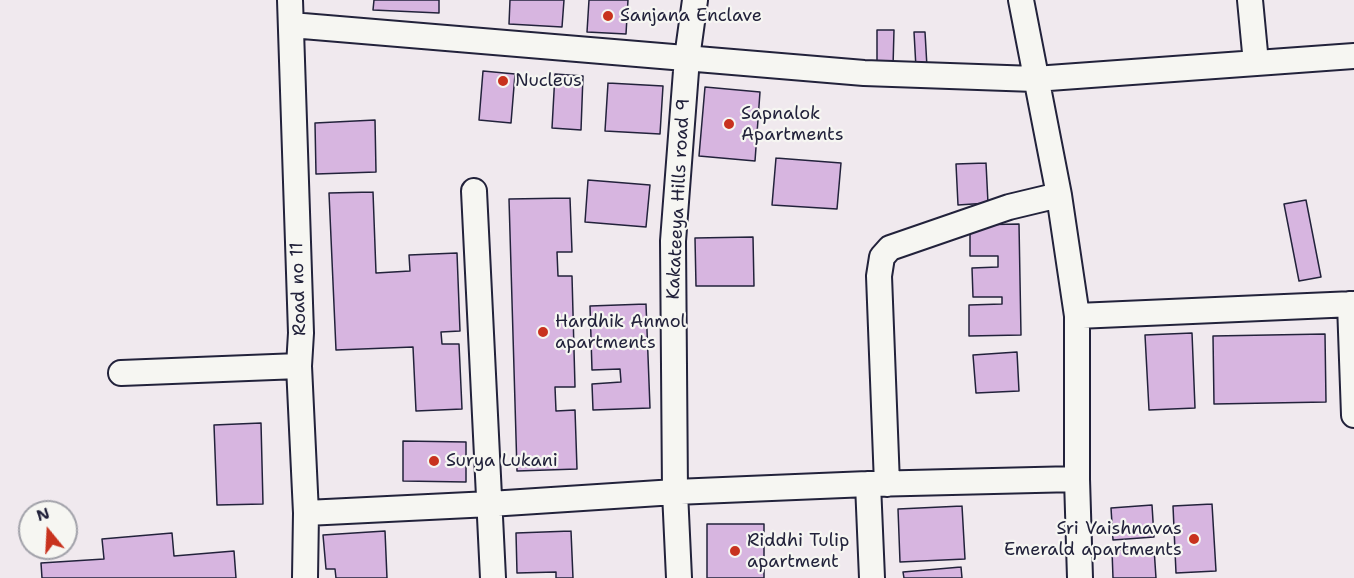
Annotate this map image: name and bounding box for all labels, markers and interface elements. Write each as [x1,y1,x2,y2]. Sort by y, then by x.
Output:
place label: Sanjana Enclave [620,5,762,27]
marker: Sanjana Enclave [601,9,615,23]
place label: Nucleus [515,70,582,92]
marker: Nucleus [496,74,510,88]
street label: Kakateeya Hills road 9 [663,98,695,300]
place label: Sapnalok Apartments [741,103,844,146]
marker: Sapnalok Apartments [722,117,736,131]
street label: Road no 11 [287,242,311,336]
place label: Hardhik Anmol apartments [555,311,686,354]
marker: Hardhik Anmol apartments [536,325,550,339]
place label: Surya Lukani [446,450,558,472]
marker: Surya Lukani [427,454,441,468]
north arrow [18,500,78,560]
text: N [34,502,52,526]
place label: Sri Vaishnavas Emerald apartments [1004,518,1182,560]
place label: Riddhi Tulip apartment [747,530,849,572]
marker: Sri Vaishnavas Emerald apartments [1187,532,1201,546]
marker: Riddhi Tulip apartment [728,544,742,558]

